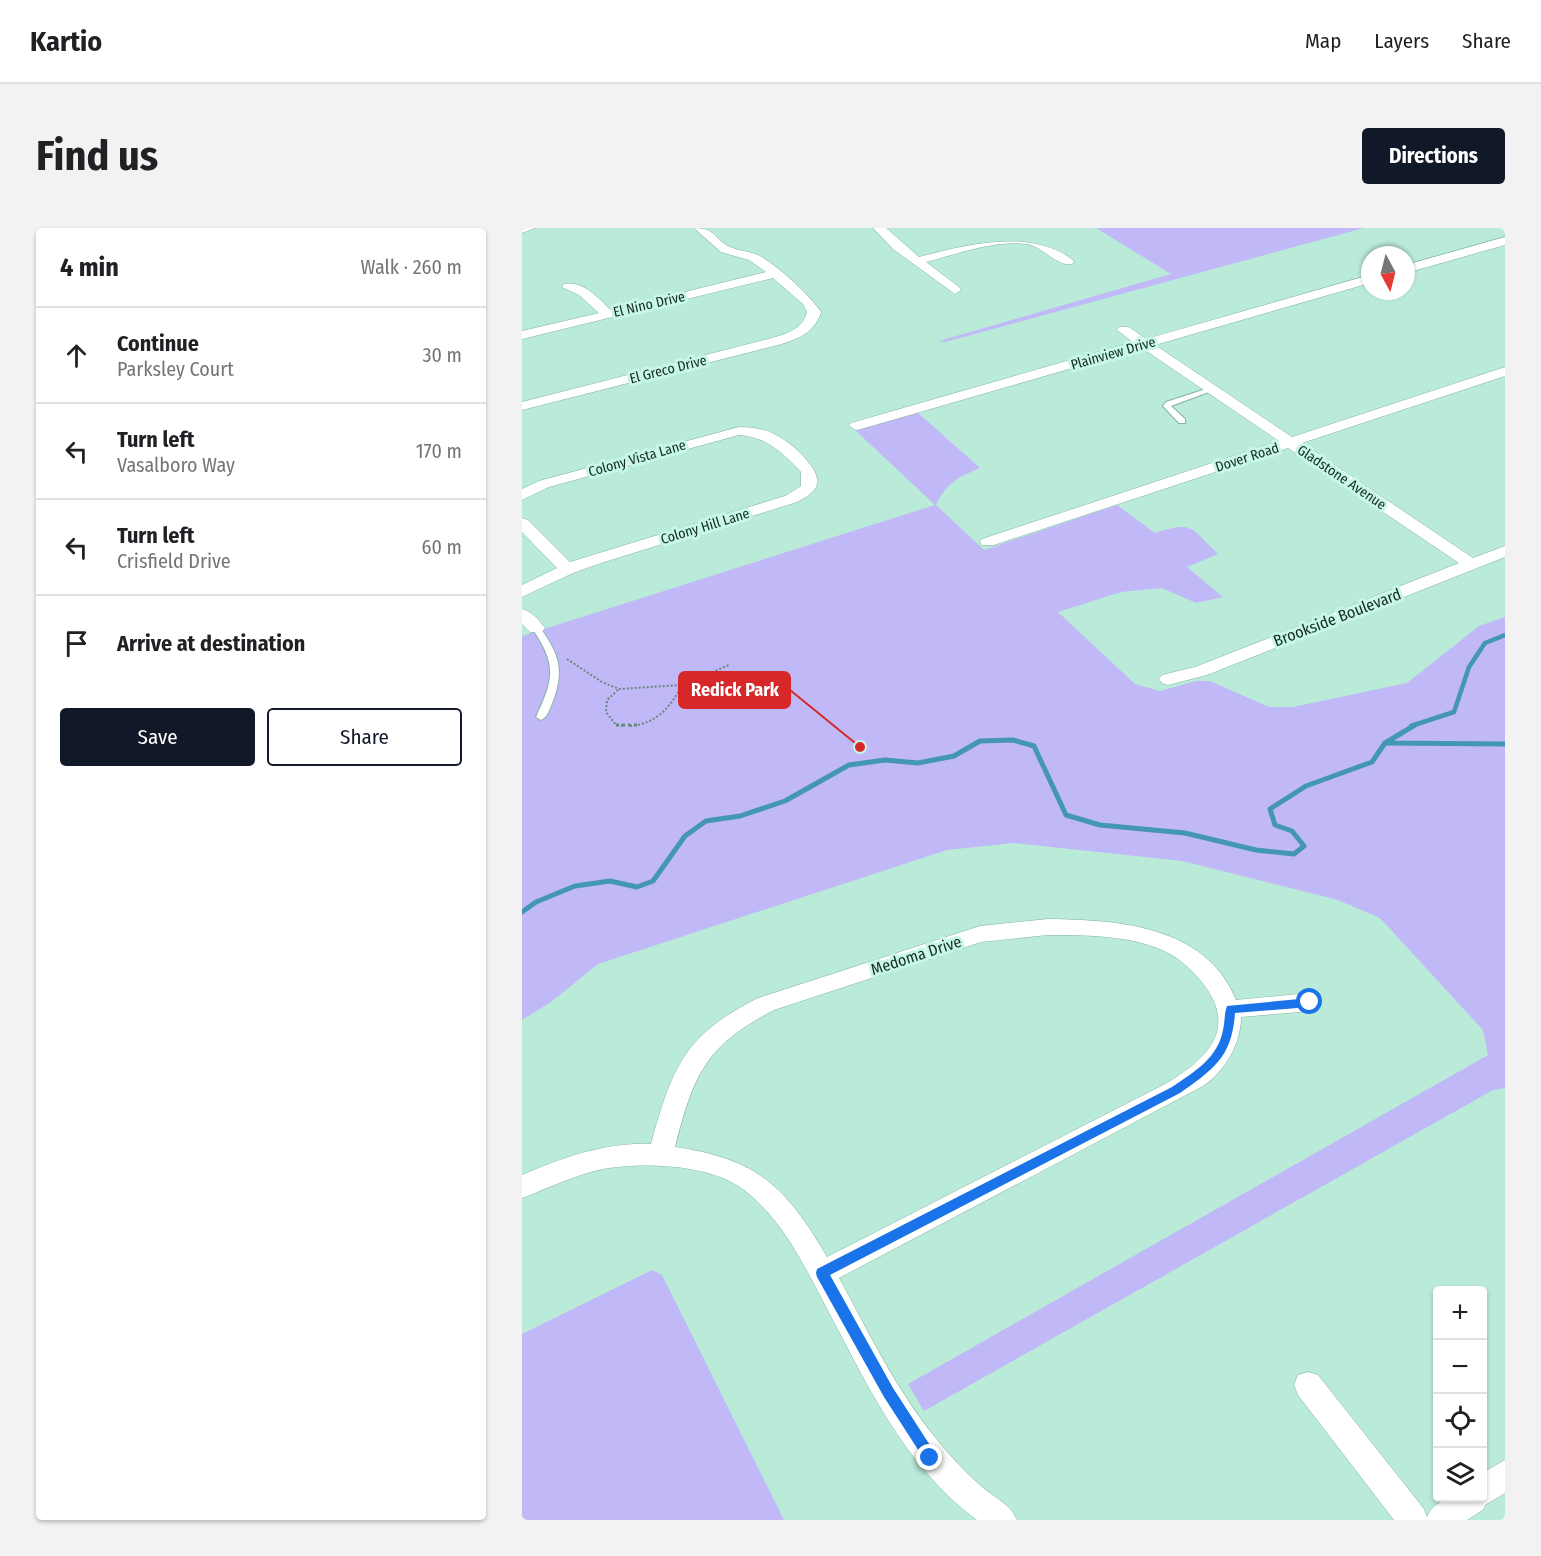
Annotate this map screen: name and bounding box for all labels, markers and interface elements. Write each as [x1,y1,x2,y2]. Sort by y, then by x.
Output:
text: Kartio [30,25,102,58]
text: Map [1305,28,1341,54]
text: Layers [1374,28,1429,54]
text: Share [1462,28,1511,54]
button: Directions [1362,128,1505,184]
text: Find us [36,131,158,181]
north arrow [1361,246,1415,300]
text: 4 min [60,252,119,283]
text: Walk · 260 m [361,255,462,279]
street label: El Nino Drive [612,288,687,321]
text: Continue [117,330,199,357]
street label: Plainview Drive [1069,333,1157,374]
icon: ahead [60,339,93,372]
text: 30 m [422,343,462,367]
street label: El Greco Drive [628,352,709,387]
text: Parksley Court [117,357,234,381]
text: Turn left [117,426,195,453]
icon: left [60,435,93,468]
street label: Colony Vista Lane [586,436,688,481]
text: 170 m [416,439,462,463]
street label: Dover Road [1213,439,1281,476]
street label: Gladstone Avenue [1294,441,1389,513]
text: Vasalboro Way [117,453,235,477]
street label: Colony Hill Lane [659,505,752,548]
text: Turn left [117,522,195,549]
icon: left [60,531,93,564]
text: 60 m [422,535,462,559]
text: Crisfield Drive [117,549,231,573]
street label: Brookside Boulevard [1271,584,1404,651]
icon: arrive [60,627,93,660]
text: Arrive at destination [117,630,305,657]
callout: Redick Park [679,672,790,708]
text: Redick Park [691,679,780,701]
button: Save [60,708,255,766]
button: Share [267,708,462,766]
street label: Medoma Drive [868,932,964,979]
route start [1296,988,1322,1014]
map controls [1433,1286,1487,1502]
button: + [1433,1286,1487,1340]
button: − [1433,1340,1487,1394]
button: locate [1433,1394,1487,1448]
route end [916,1444,942,1470]
button: layers [1433,1448,1487,1502]

